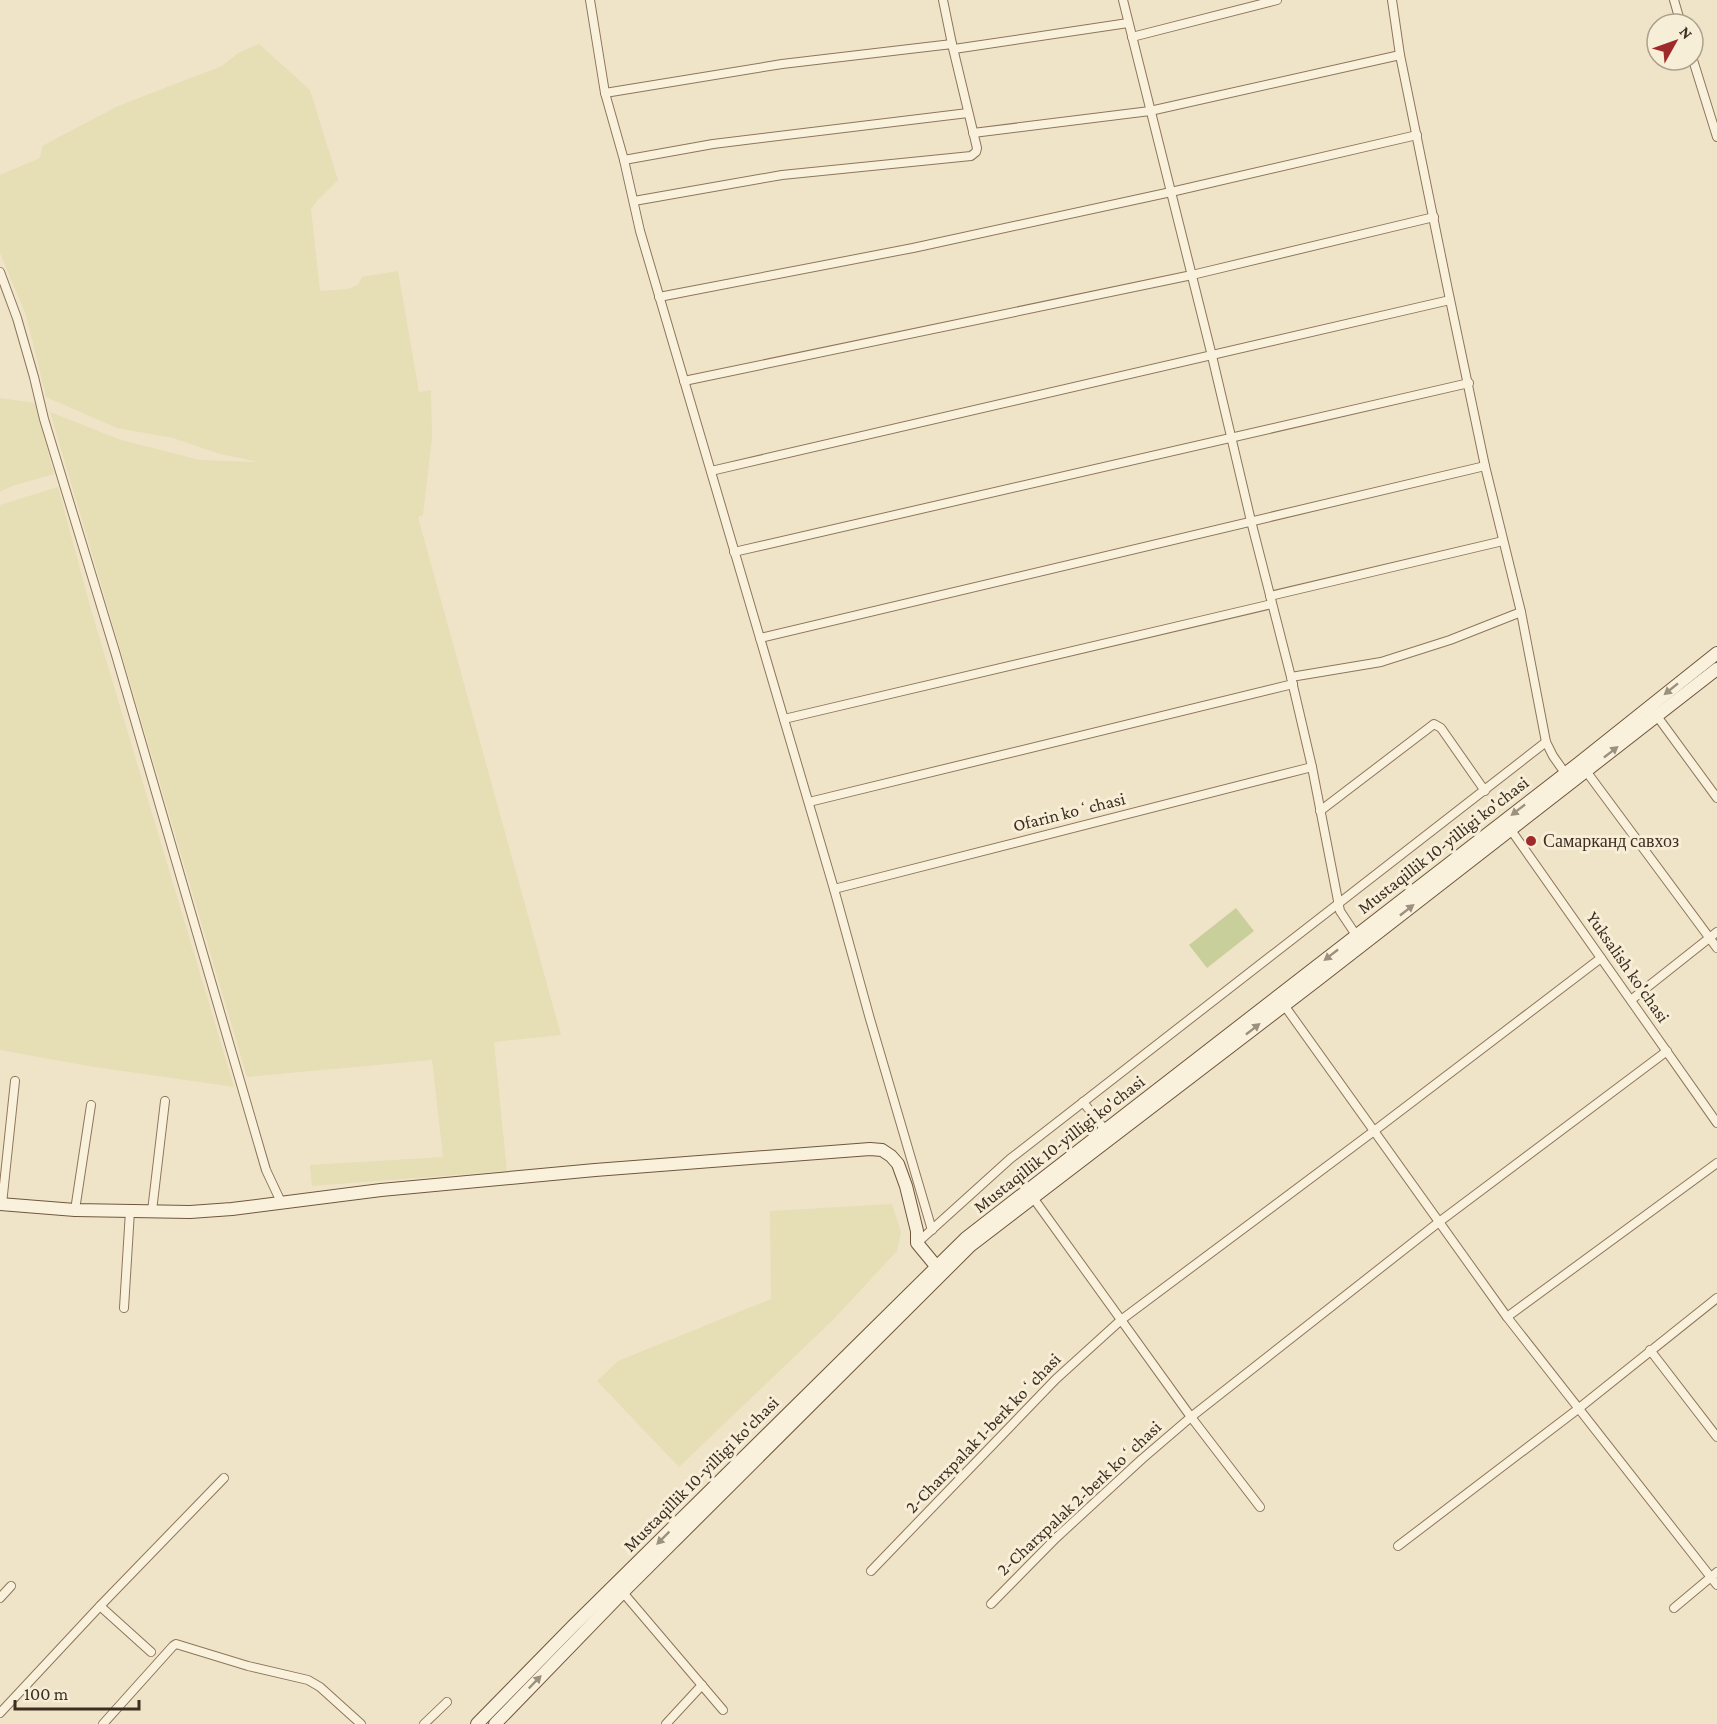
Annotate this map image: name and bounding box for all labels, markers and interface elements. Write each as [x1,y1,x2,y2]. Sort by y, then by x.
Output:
north arrow [1645,12,1705,72]
text: N [1676,23,1696,42]
one-way arrow [1664,683,1679,695]
one-way arrow [1603,745,1619,758]
street label: Mustaqillik 10-yilligi ko'chasi [1354,772,1533,918]
street label: Ofarin koʻchasi [1011,788,1127,836]
one-way arrow [1510,803,1526,816]
place label: Самарканд савхоз [1543,831,1679,851]
marker: Самарканд савхоз [1524,834,1538,848]
one-way arrow [1400,905,1415,917]
street label: Yuksalish ko'chasi [1582,908,1674,1026]
one-way arrow [1323,948,1338,960]
one-way arrow [1245,1024,1260,1036]
street label: Mustaqillik 10-yilligi ko'chasi [970,1071,1149,1217]
street label: 2-Charxpalak 1-berk koʻchasi [901,1349,1065,1517]
street label: Mustaqillik 10-yilligi ko'chasi [619,1392,783,1556]
street label: 2-Charxpalak 2-berk koʻchasi [993,1416,1165,1579]
one-way arrow [656,1530,670,1544]
scale bar [15,1673,140,1711]
one-way arrow [528,1676,542,1690]
text: 100 m [24,1684,69,1704]

